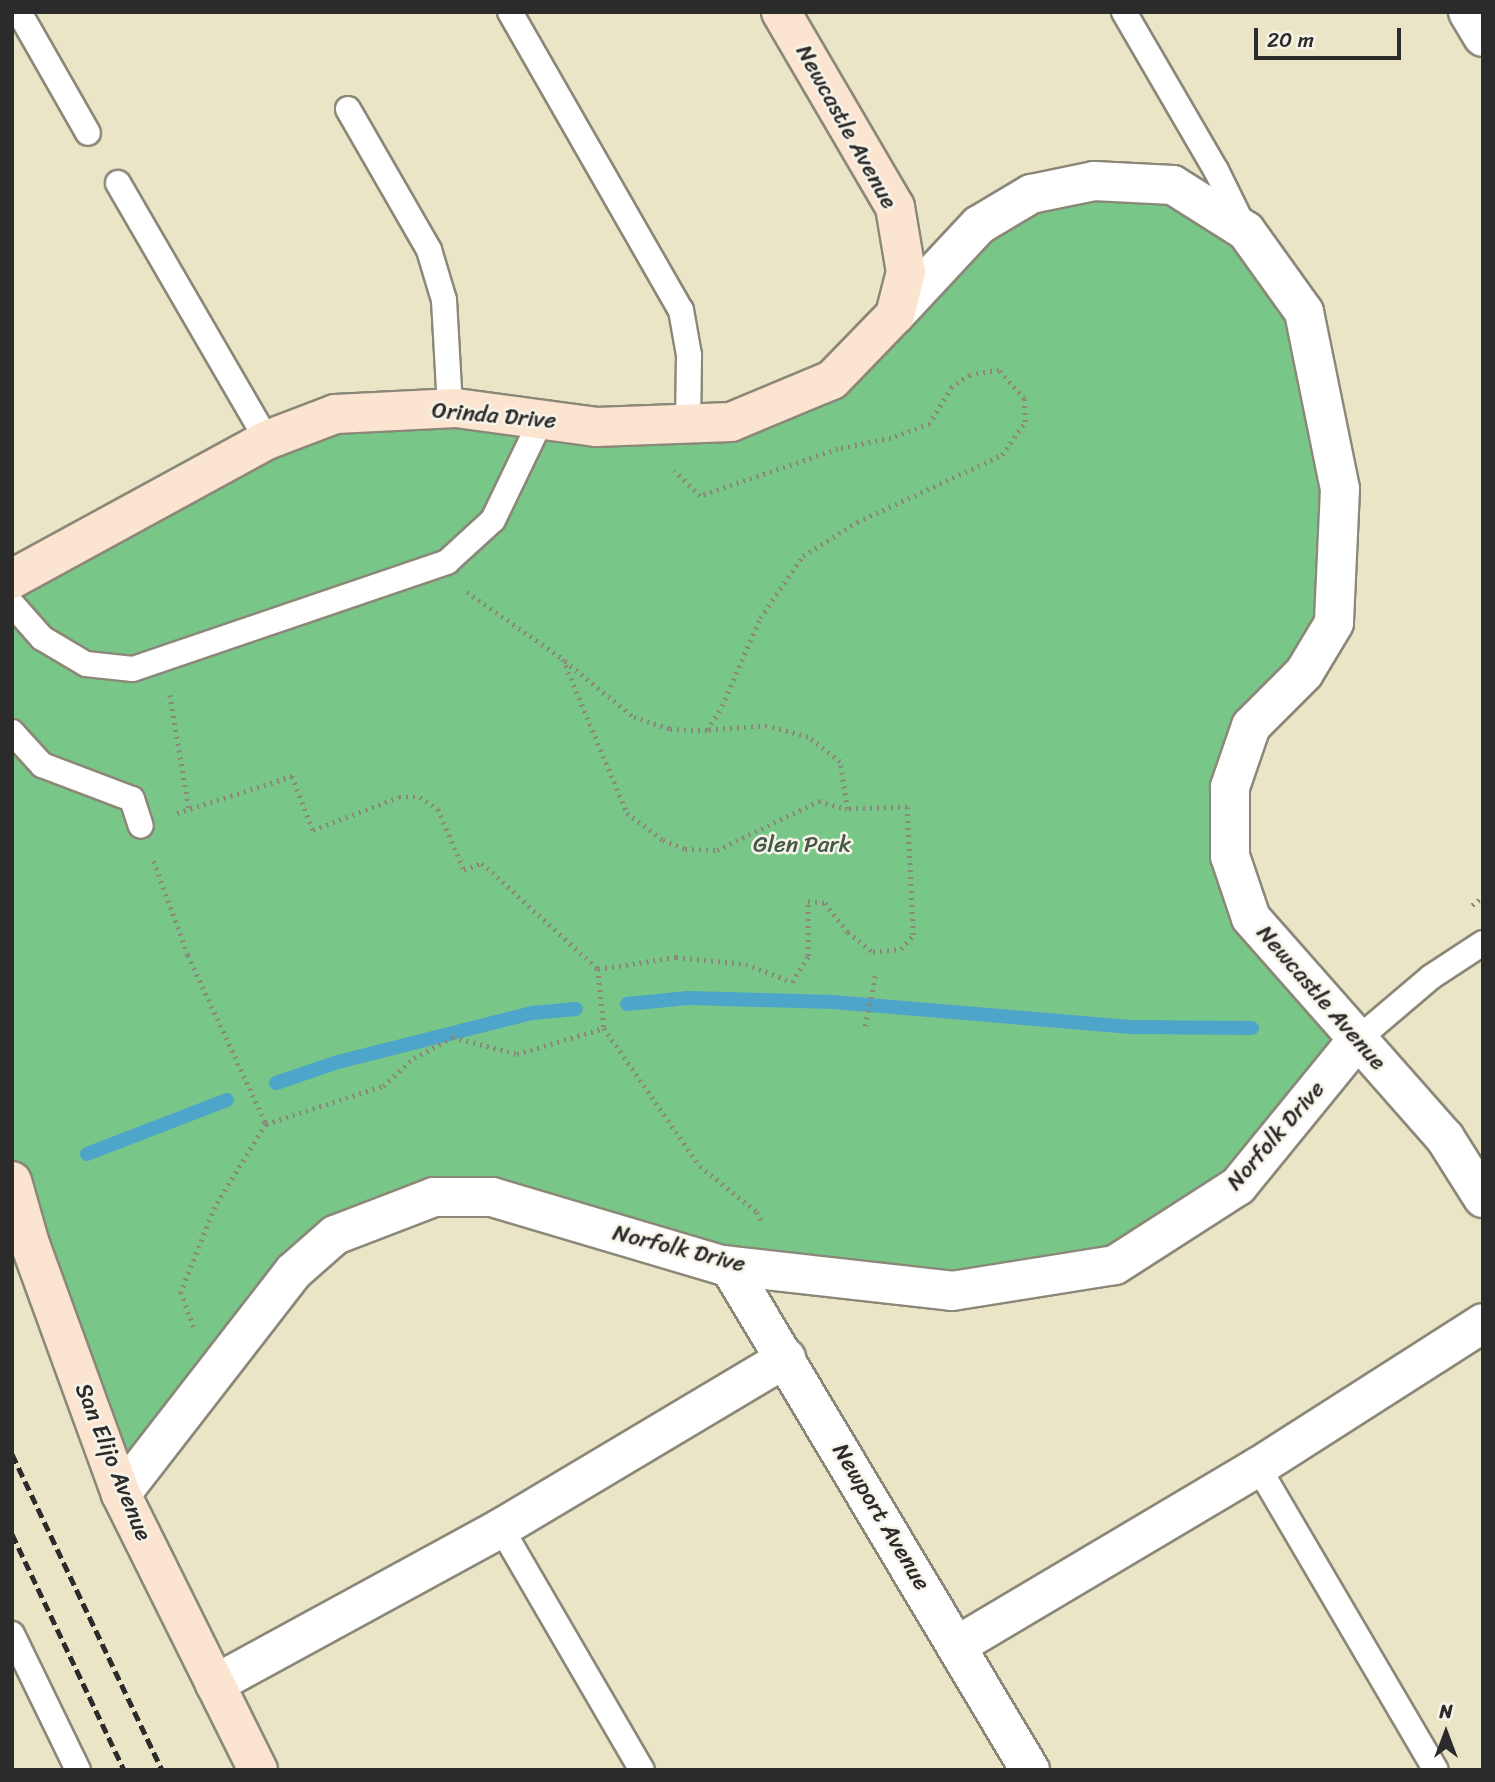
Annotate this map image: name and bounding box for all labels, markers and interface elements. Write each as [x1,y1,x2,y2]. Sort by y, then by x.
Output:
scale bar [1257,14,1404,58]
text: 20 m [1267,21,1314,59]
street label: Newcastle Avenue [790,40,902,214]
street label: Orinda Drive [431,397,557,435]
park label: Glen Park [753,831,851,859]
street label: Newcastle Avenue [1250,920,1392,1076]
street label: Norfolk Drive [1221,1076,1331,1196]
street label: Norfolk Drive [610,1219,748,1279]
street label: San Elijo Avenue [69,1379,157,1545]
street label: Newport Avenue [826,1439,936,1595]
text: N [1439,1695,1453,1728]
north arrow [1411,1698,1481,1768]

